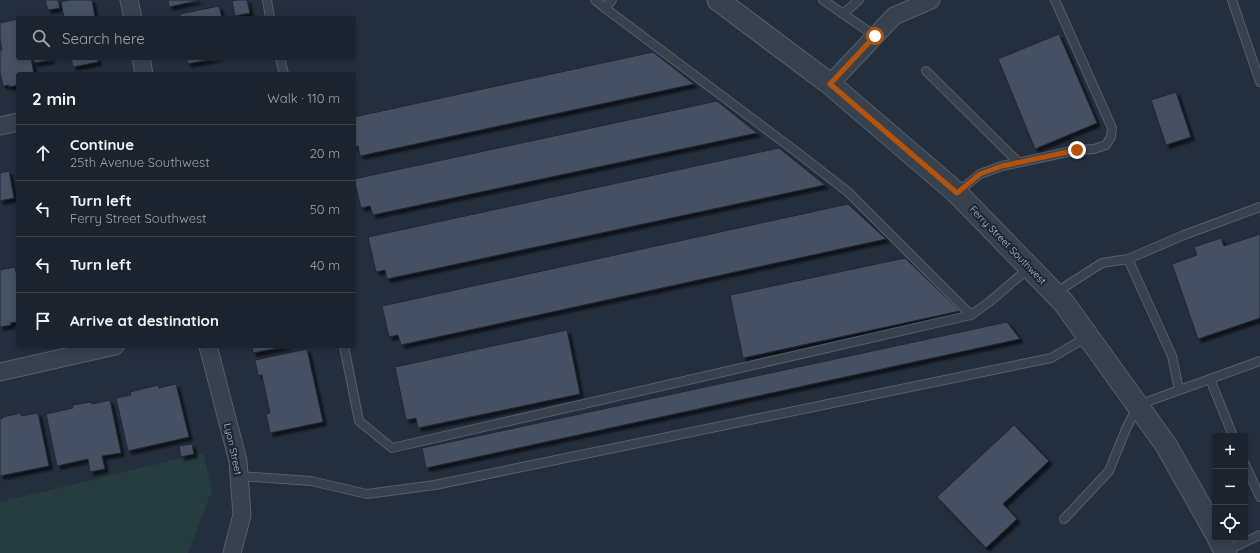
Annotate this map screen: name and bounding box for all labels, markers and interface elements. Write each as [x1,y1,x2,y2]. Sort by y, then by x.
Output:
search box [16,16,356,60]
icon: search [30,27,52,49]
route start [866,27,884,45]
text: Search here [62,29,145,48]
text: 2 min [32,88,76,109]
text: Walk · 110 m [267,90,340,106]
text: Continue [70,135,134,154]
route end [1068,141,1086,159]
icon: ahead [32,142,54,164]
text: 20 m [310,145,340,161]
text: 25th Avenue Southwest [70,154,210,170]
text: Turn left [70,191,132,210]
icon: left [32,198,54,220]
text: 50 m [310,201,340,217]
street label: Ferry Street Southwest [967,203,1050,288]
text: Ferry Street Southwest [70,210,207,226]
icon: left [32,254,54,276]
text: Turn left [70,255,132,274]
text: 40 m [310,257,340,273]
icon: arrive [32,310,54,332]
text: Arrive at destination [70,311,219,330]
street label: Lyon Street [221,422,245,477]
map controls [1212,433,1248,541]
button: + [1212,433,1248,469]
button: − [1212,469,1248,505]
button: locate [1212,505,1248,541]

